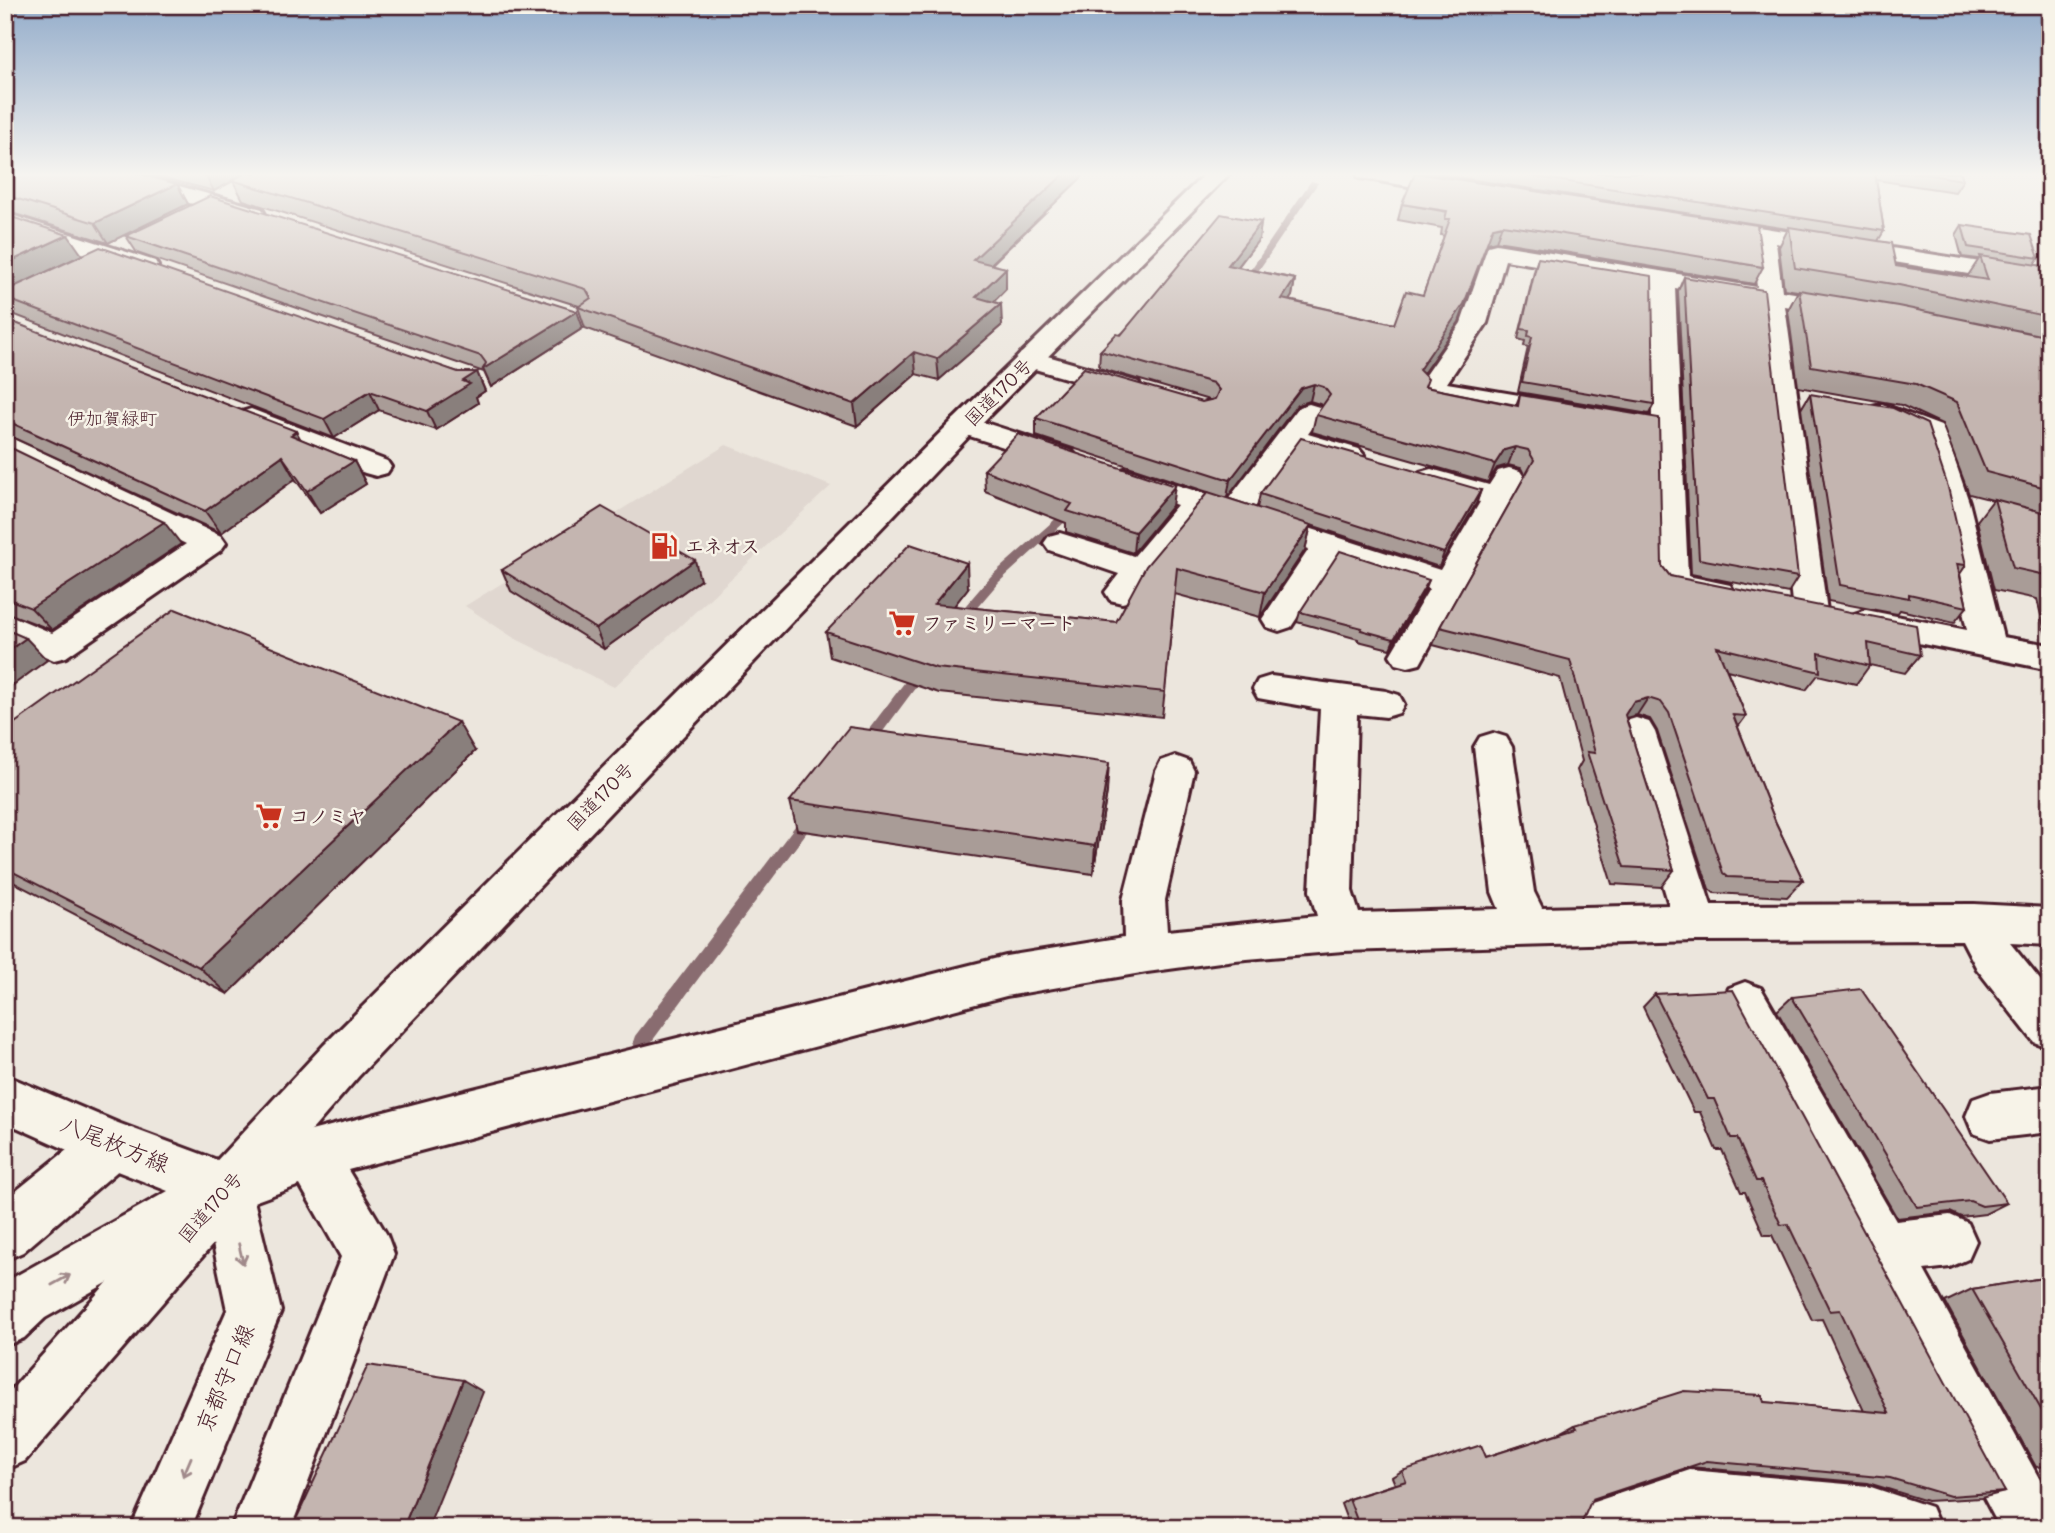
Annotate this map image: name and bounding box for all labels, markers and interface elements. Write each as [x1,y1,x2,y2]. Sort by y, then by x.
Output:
street label: 国道170号 [959,353,1037,431]
district label: 伊加賀緑町 [67,407,157,430]
fuel station icon: エネオス [649,531,679,561]
place label: エネオス [685,534,760,558]
supermarket icon: ファミリーマート [887,608,917,638]
place label: ファミリーマート [923,611,1076,635]
street label: 国道170号 [561,757,639,835]
supermarket icon: コノミヤ [254,801,284,831]
place label: コノミヤ [290,804,366,828]
street label: 八尾枚方線 [56,1109,174,1179]
street label: 国道170号 [173,1167,247,1247]
one-way arrow [235,1242,248,1265]
one-way arrow [50,1273,70,1287]
street label: 京都守口線 [189,1319,260,1436]
one-way arrow [180,1455,193,1477]

